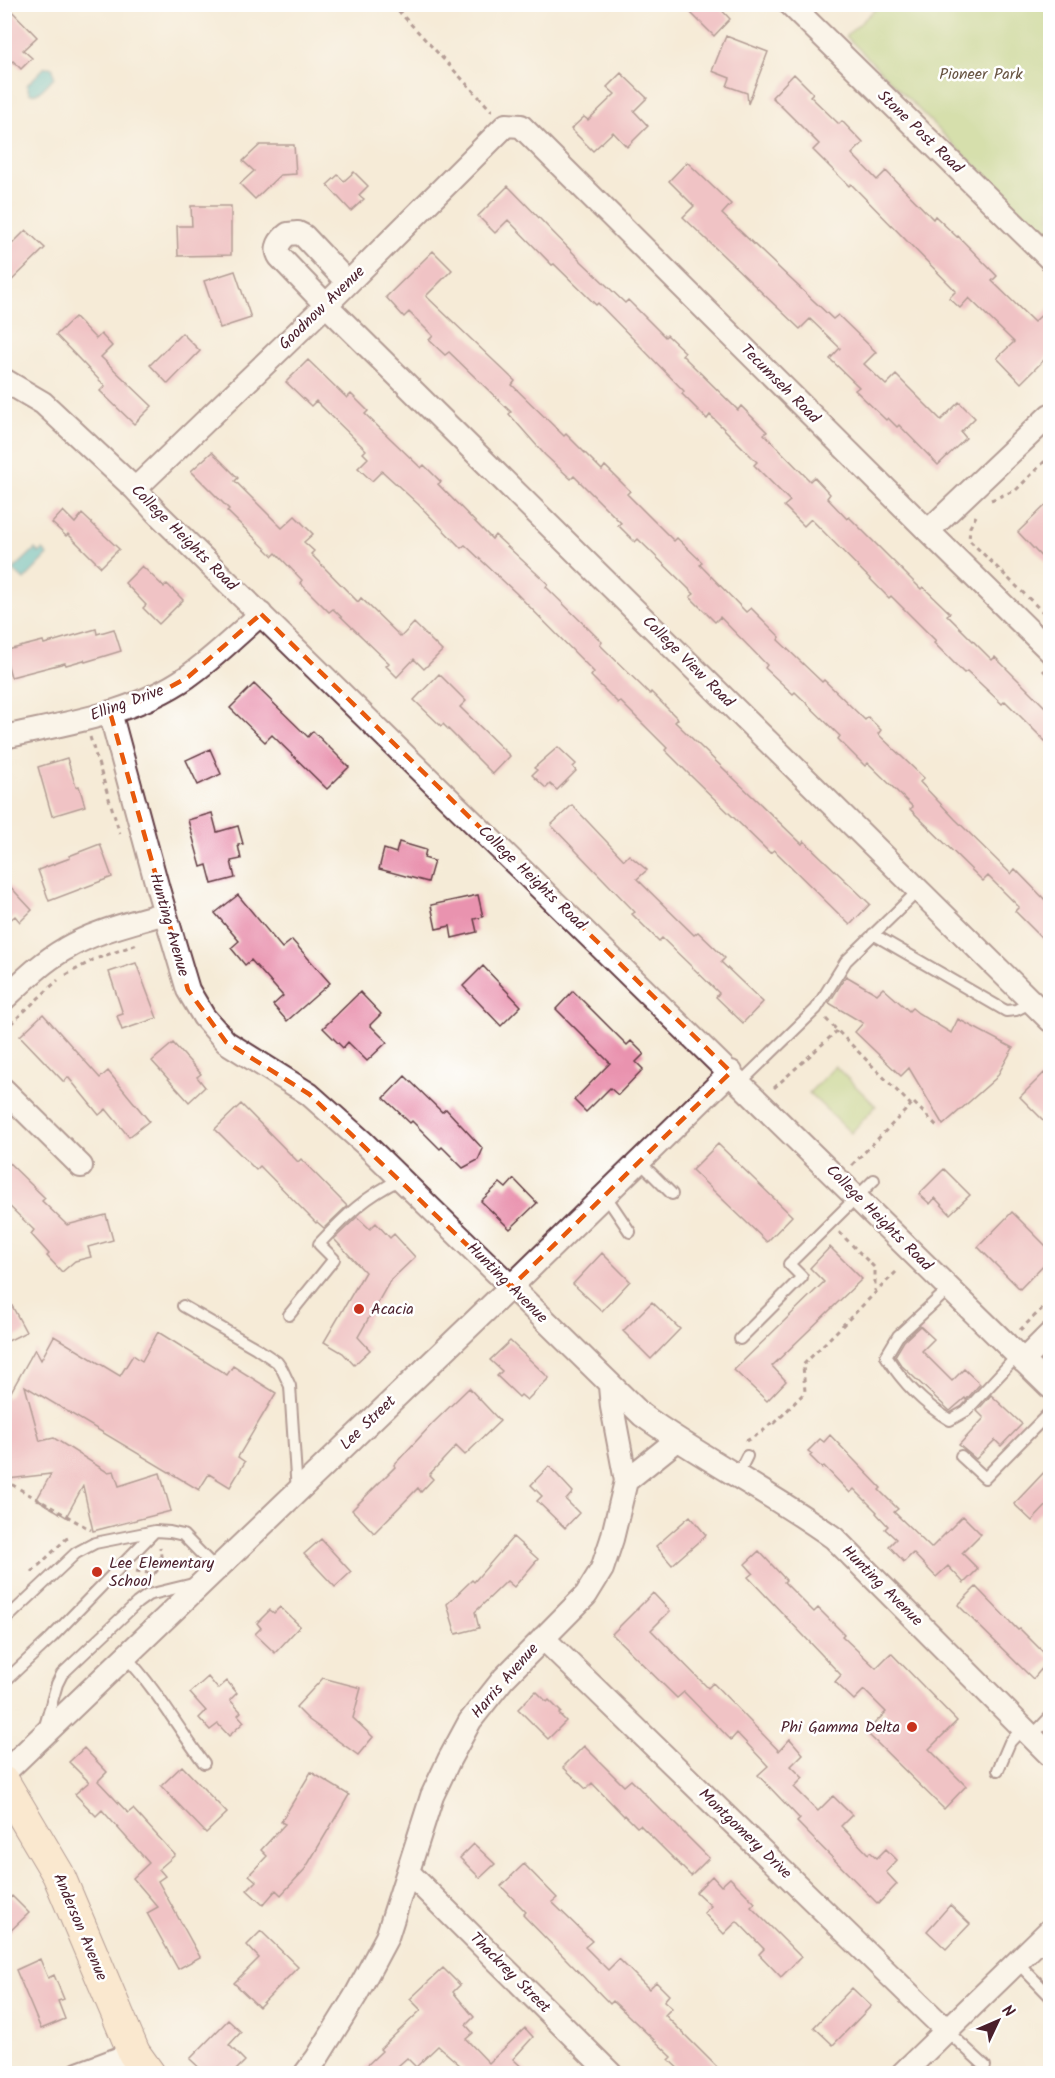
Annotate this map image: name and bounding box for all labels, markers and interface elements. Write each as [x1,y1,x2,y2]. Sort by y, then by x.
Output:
park label: Pioneer Park [939,62,1023,87]
street label: Stone Post Road [871,84,970,180]
street label: Goodnow Avenue [273,260,371,356]
street label: Tecumseh Road [734,338,826,430]
street label: College Heights Road [125,479,244,598]
street label: College View Road [636,610,741,715]
street label: Elling Drive [87,678,167,728]
street label: College Heights Road [472,820,593,937]
street label: Hunting Avenue [142,870,196,980]
street label: College Heights Road [820,1159,939,1278]
street label: Hunting Avenue [460,1236,554,1330]
place label: Acacia [371,1297,414,1322]
marker: Acacia [352,1302,366,1316]
street label: Lee Street [334,1389,402,1456]
street label: Hunting Avenue [835,1539,929,1633]
place label: Lee Elementary School [109,1551,214,1594]
marker: Lee Elementary School [90,1565,104,1579]
street label: Harris Avenue [465,1638,545,1724]
place label: Phi Gamma Delta [781,1715,900,1740]
marker: Phi Gamma Delta [905,1720,919,1734]
street label: Montgomery Drive [692,1783,798,1885]
street label: Anderson Avenue [46,1869,114,1985]
street label: Thackrey Street [464,1927,557,2020]
north arrow [968,1991,1028,2051]
text: N [995,1999,1020,2024]

